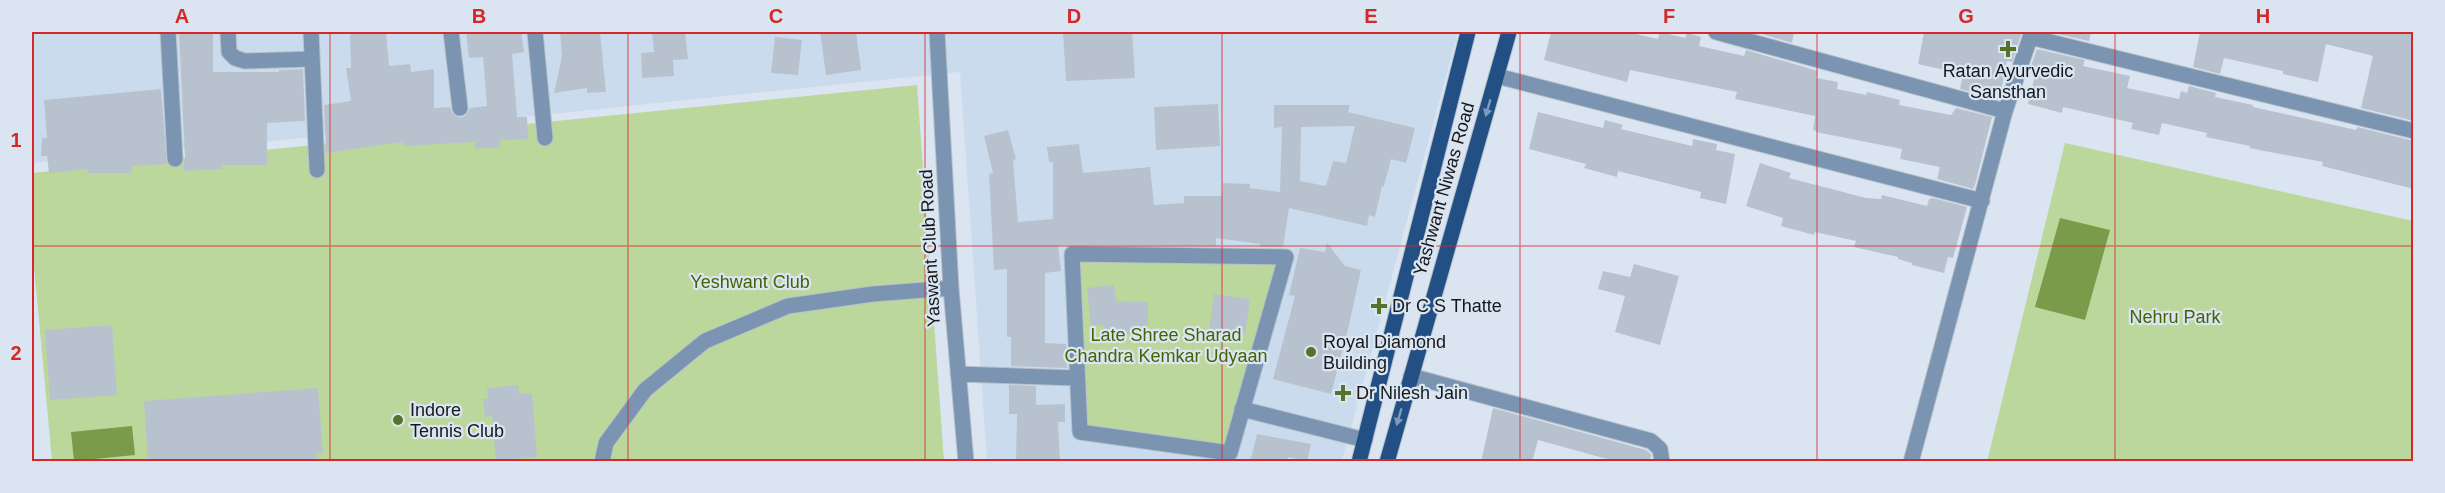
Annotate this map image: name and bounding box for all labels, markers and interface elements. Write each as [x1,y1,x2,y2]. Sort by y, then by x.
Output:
text: A [175,5,189,27]
text: B [472,5,486,27]
text: C [769,5,783,27]
text: D [1067,5,1081,27]
text: E [1364,5,1378,27]
text: F [1663,5,1675,27]
text: G [1958,5,1974,27]
text: H [2256,5,2270,27]
marker: Ratan Ayurvedic Sansthan [1999,40,2017,58]
place label: Ratan Ayurvedic Sansthan [1943,61,2073,102]
one-way arrow [1483,99,1492,117]
street label: Yashwant Niwas Road [1410,100,1478,278]
text: 1 [10,129,22,151]
street label: Yaswant Club Road [916,169,944,327]
park label: Yeshwant Club [690,272,810,292]
place label: Dr C S Thatte [1392,296,1502,316]
marker: Dr C S Thatte [1370,297,1388,315]
park label: Nehru Park [2129,307,2222,327]
park label: Late Shree Sharad Chandra Kemkar Udyaan [1064,325,1268,366]
place label: Royal Diamond Building [1323,332,1446,373]
text: 2 [10,342,22,364]
marker: Royal Diamond Building [1304,345,1318,359]
place label: Dr Nilesh Jain [1356,383,1468,403]
marker: Dr Nilesh Jain [1334,384,1352,402]
place label: Indore Tennis Club [410,400,504,441]
one-way arrow [1394,408,1403,426]
marker: Indore Tennis Club [391,413,405,427]

